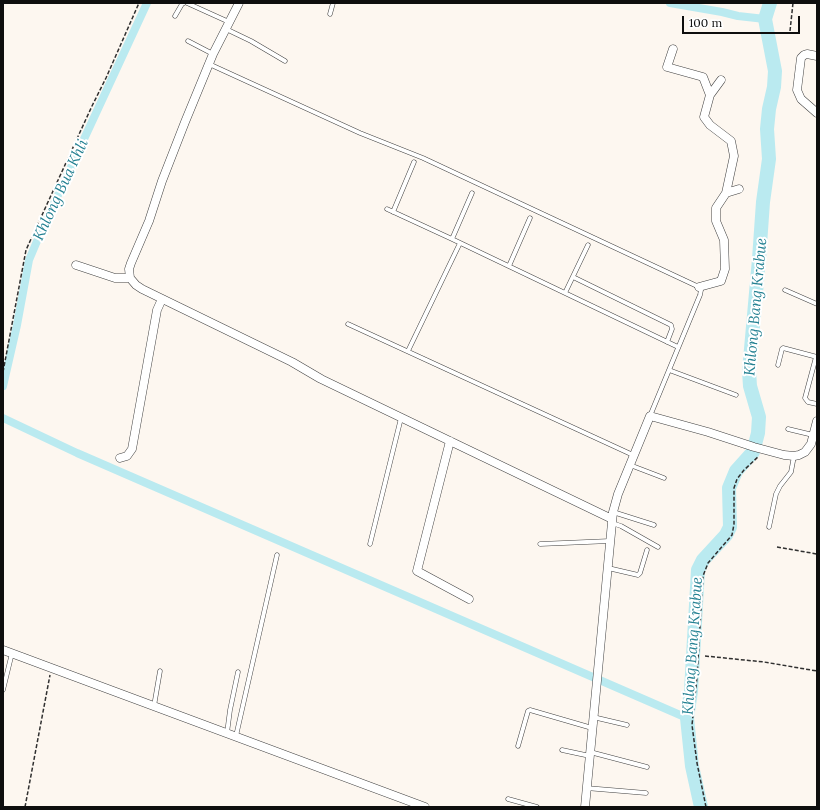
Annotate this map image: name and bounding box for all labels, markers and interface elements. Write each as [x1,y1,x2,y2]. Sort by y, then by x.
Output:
scale bar [684,8,802,34]
text: 100 m [689,15,722,30]
water label: Khlong Bua Khli [30,137,92,243]
water label: Khlong Bang Krabue [741,237,771,377]
water label: Khlong Bang Krabue [679,576,707,716]

